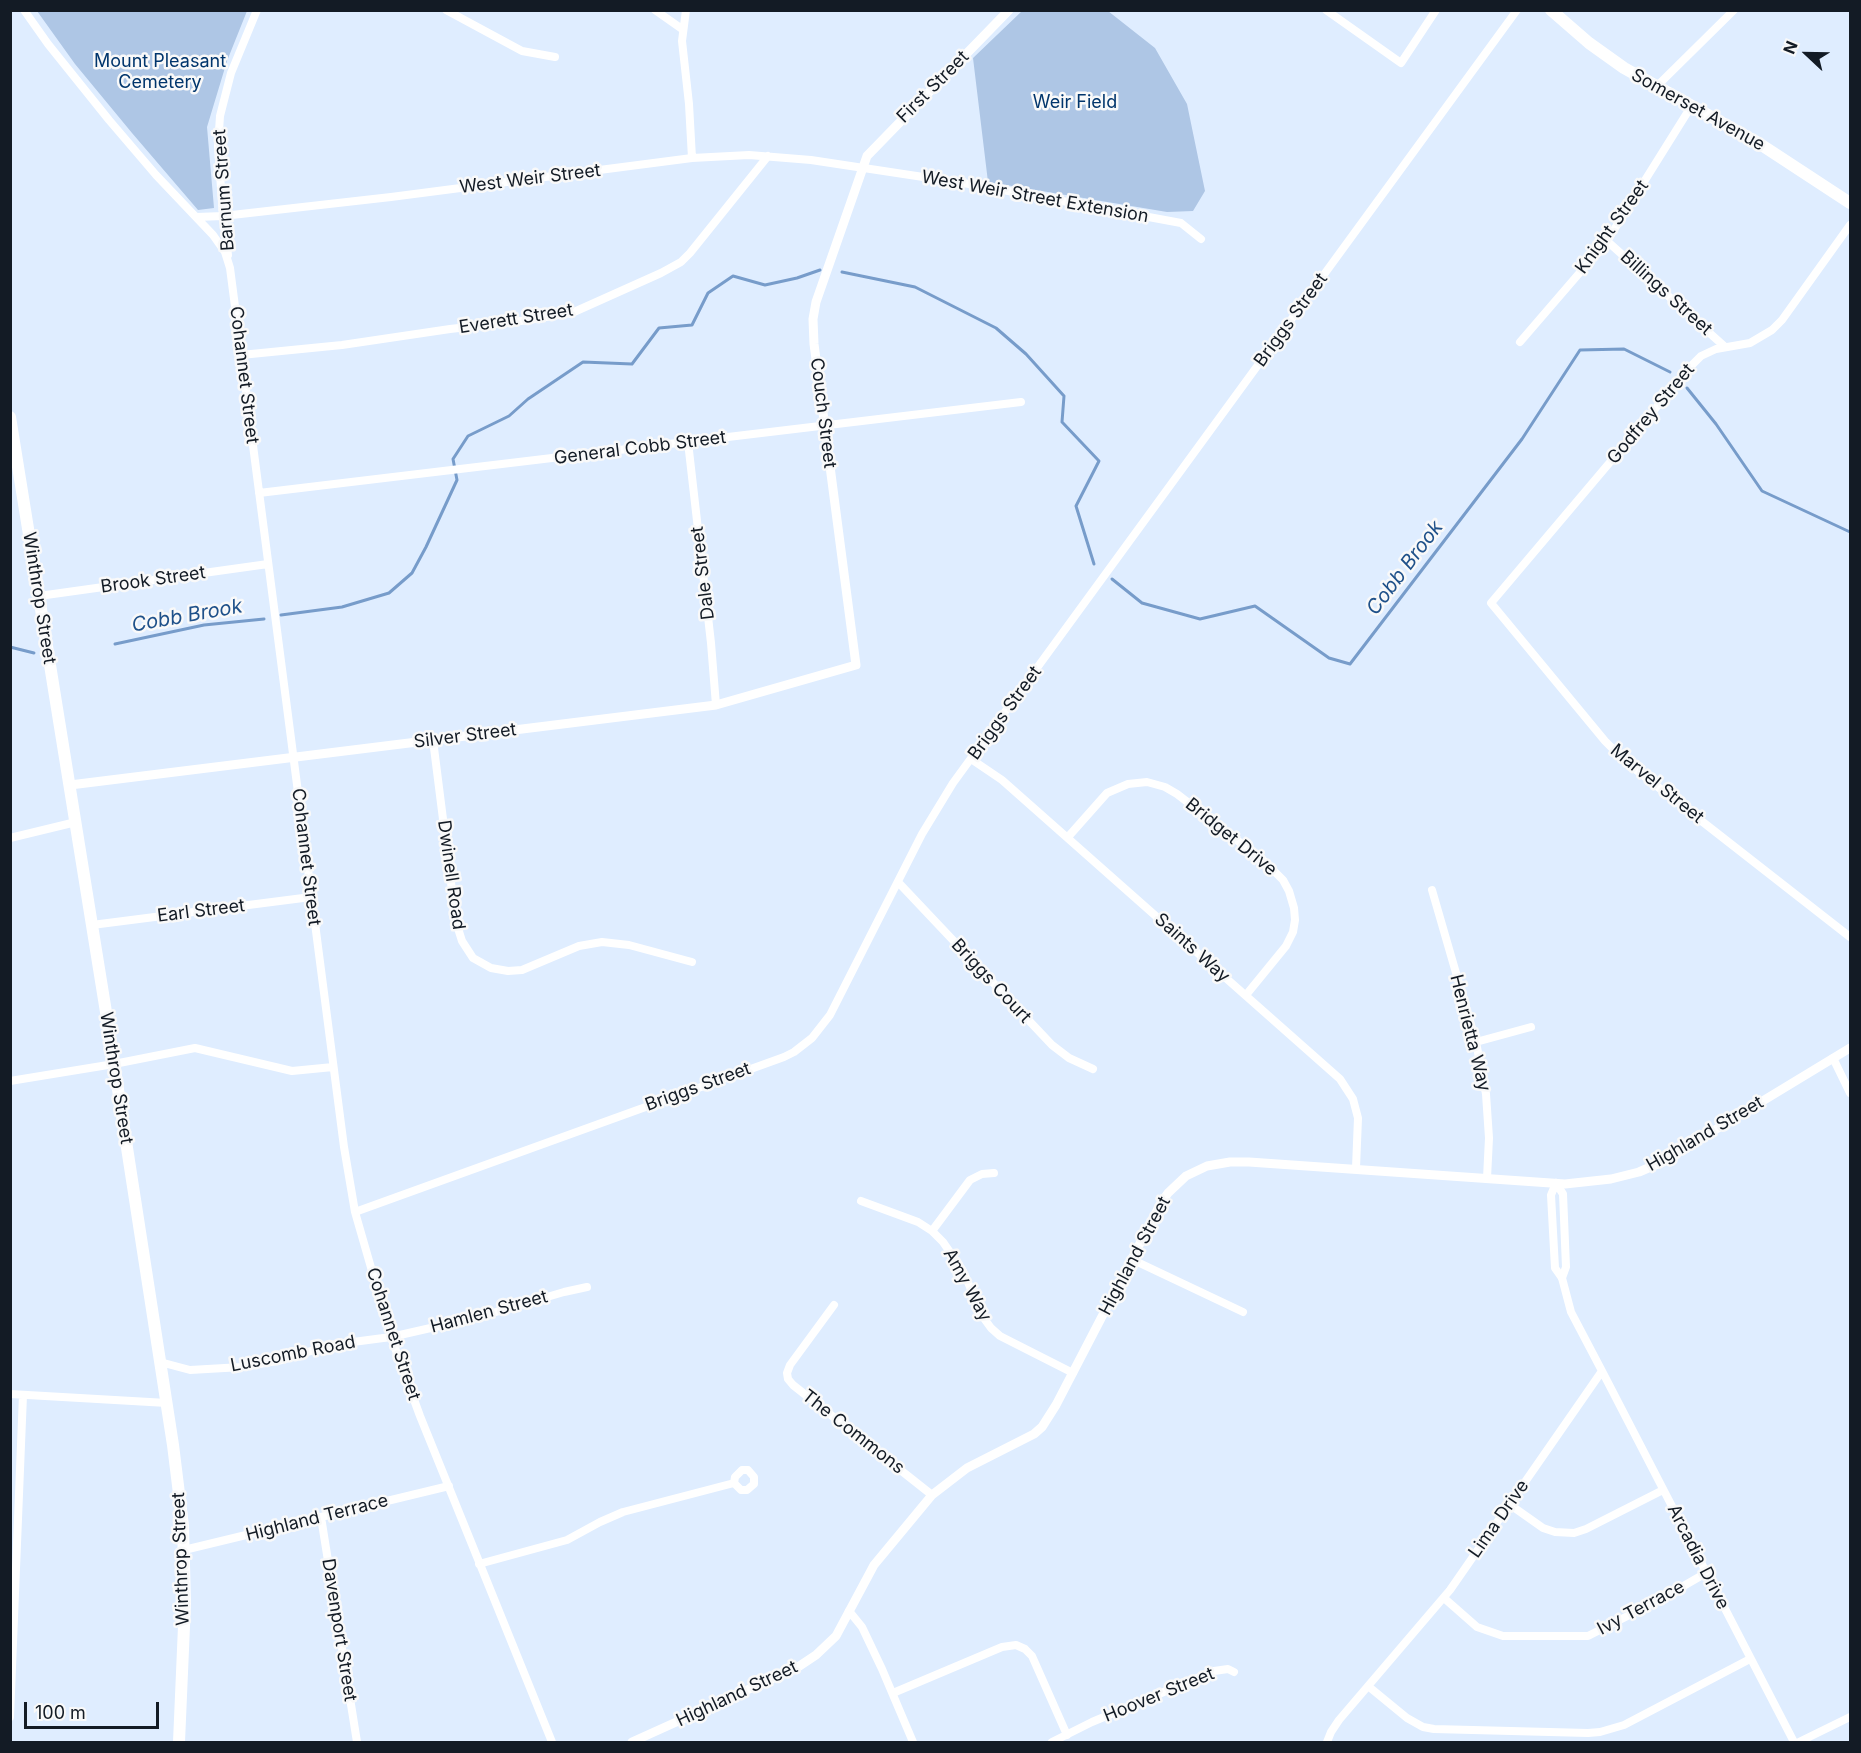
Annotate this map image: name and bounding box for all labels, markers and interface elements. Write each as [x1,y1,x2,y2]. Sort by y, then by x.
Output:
north arrow [1777,24,1837,84]
text: N [1779,38,1802,57]
street label: First Street [892,46,974,128]
park label: Mount Pleasant Cemetery [94,51,226,94]
street label: Somerset Avenue [1627,64,1769,156]
park label: Weir Field [1033,92,1117,114]
street label: Barnum Street [209,128,239,252]
street label: West Weir Street [458,160,602,198]
street label: West Weir Street Extension [920,166,1150,228]
street label: Knight Street [1571,176,1653,278]
street label: Billings Street [1616,246,1716,340]
street label: Briggs Street [1250,269,1332,371]
street label: Everett Street [457,299,575,339]
street label: Cohannet Street [225,305,263,445]
street label: Couch Street [805,356,841,470]
street label: Godfrey Street [1603,359,1699,469]
street label: General Cobb Street [553,427,727,469]
water label: Cobb Brook [1362,516,1448,620]
street label: Dale Street [687,525,719,621]
street label: Winthrop Street [18,530,60,666]
street label: Brook Street [99,562,207,598]
water label: Cobb Brook [130,594,244,638]
street label: Briggs Street [964,662,1046,764]
street label: Silver Street [412,719,518,753]
street label: Marvel Street [1606,740,1708,828]
street label: Cohannet Street [287,787,325,927]
street label: Bridget Drive [1181,794,1281,880]
street label: Dwinell Road [433,819,469,931]
street label: Earl Street [156,895,246,927]
street label: Saints Way [1150,909,1234,987]
street label: Briggs Court [946,934,1036,1028]
street label: Henrietta Way [1445,972,1495,1094]
street label: Winthrop Street [95,1010,137,1146]
street label: Briggs Street [642,1058,754,1116]
street label: Highland Street [1643,1092,1767,1176]
street label: Highland Street [1095,1193,1175,1319]
street label: Amy Way [938,1245,996,1325]
street label: Cohannet Street [361,1265,425,1403]
street label: Hamlen Street [428,1286,550,1338]
street label: Luscomb Road [229,1331,357,1377]
street label: The Commons [797,1385,909,1479]
street label: Lima Drive [1464,1476,1534,1562]
street label: Highland Terrace [244,1490,390,1546]
street label: Winthrop Street [168,1492,194,1626]
street label: Arcadia Drive [1662,1501,1734,1613]
street label: Davenport Street [317,1557,361,1703]
street label: Ivy Terrace [1594,1576,1688,1640]
street label: Highland Street [673,1656,801,1732]
street label: Hoover Street [1100,1663,1218,1727]
scale bar [27,1690,162,1728]
text: 100 m [35,1702,86,1723]

